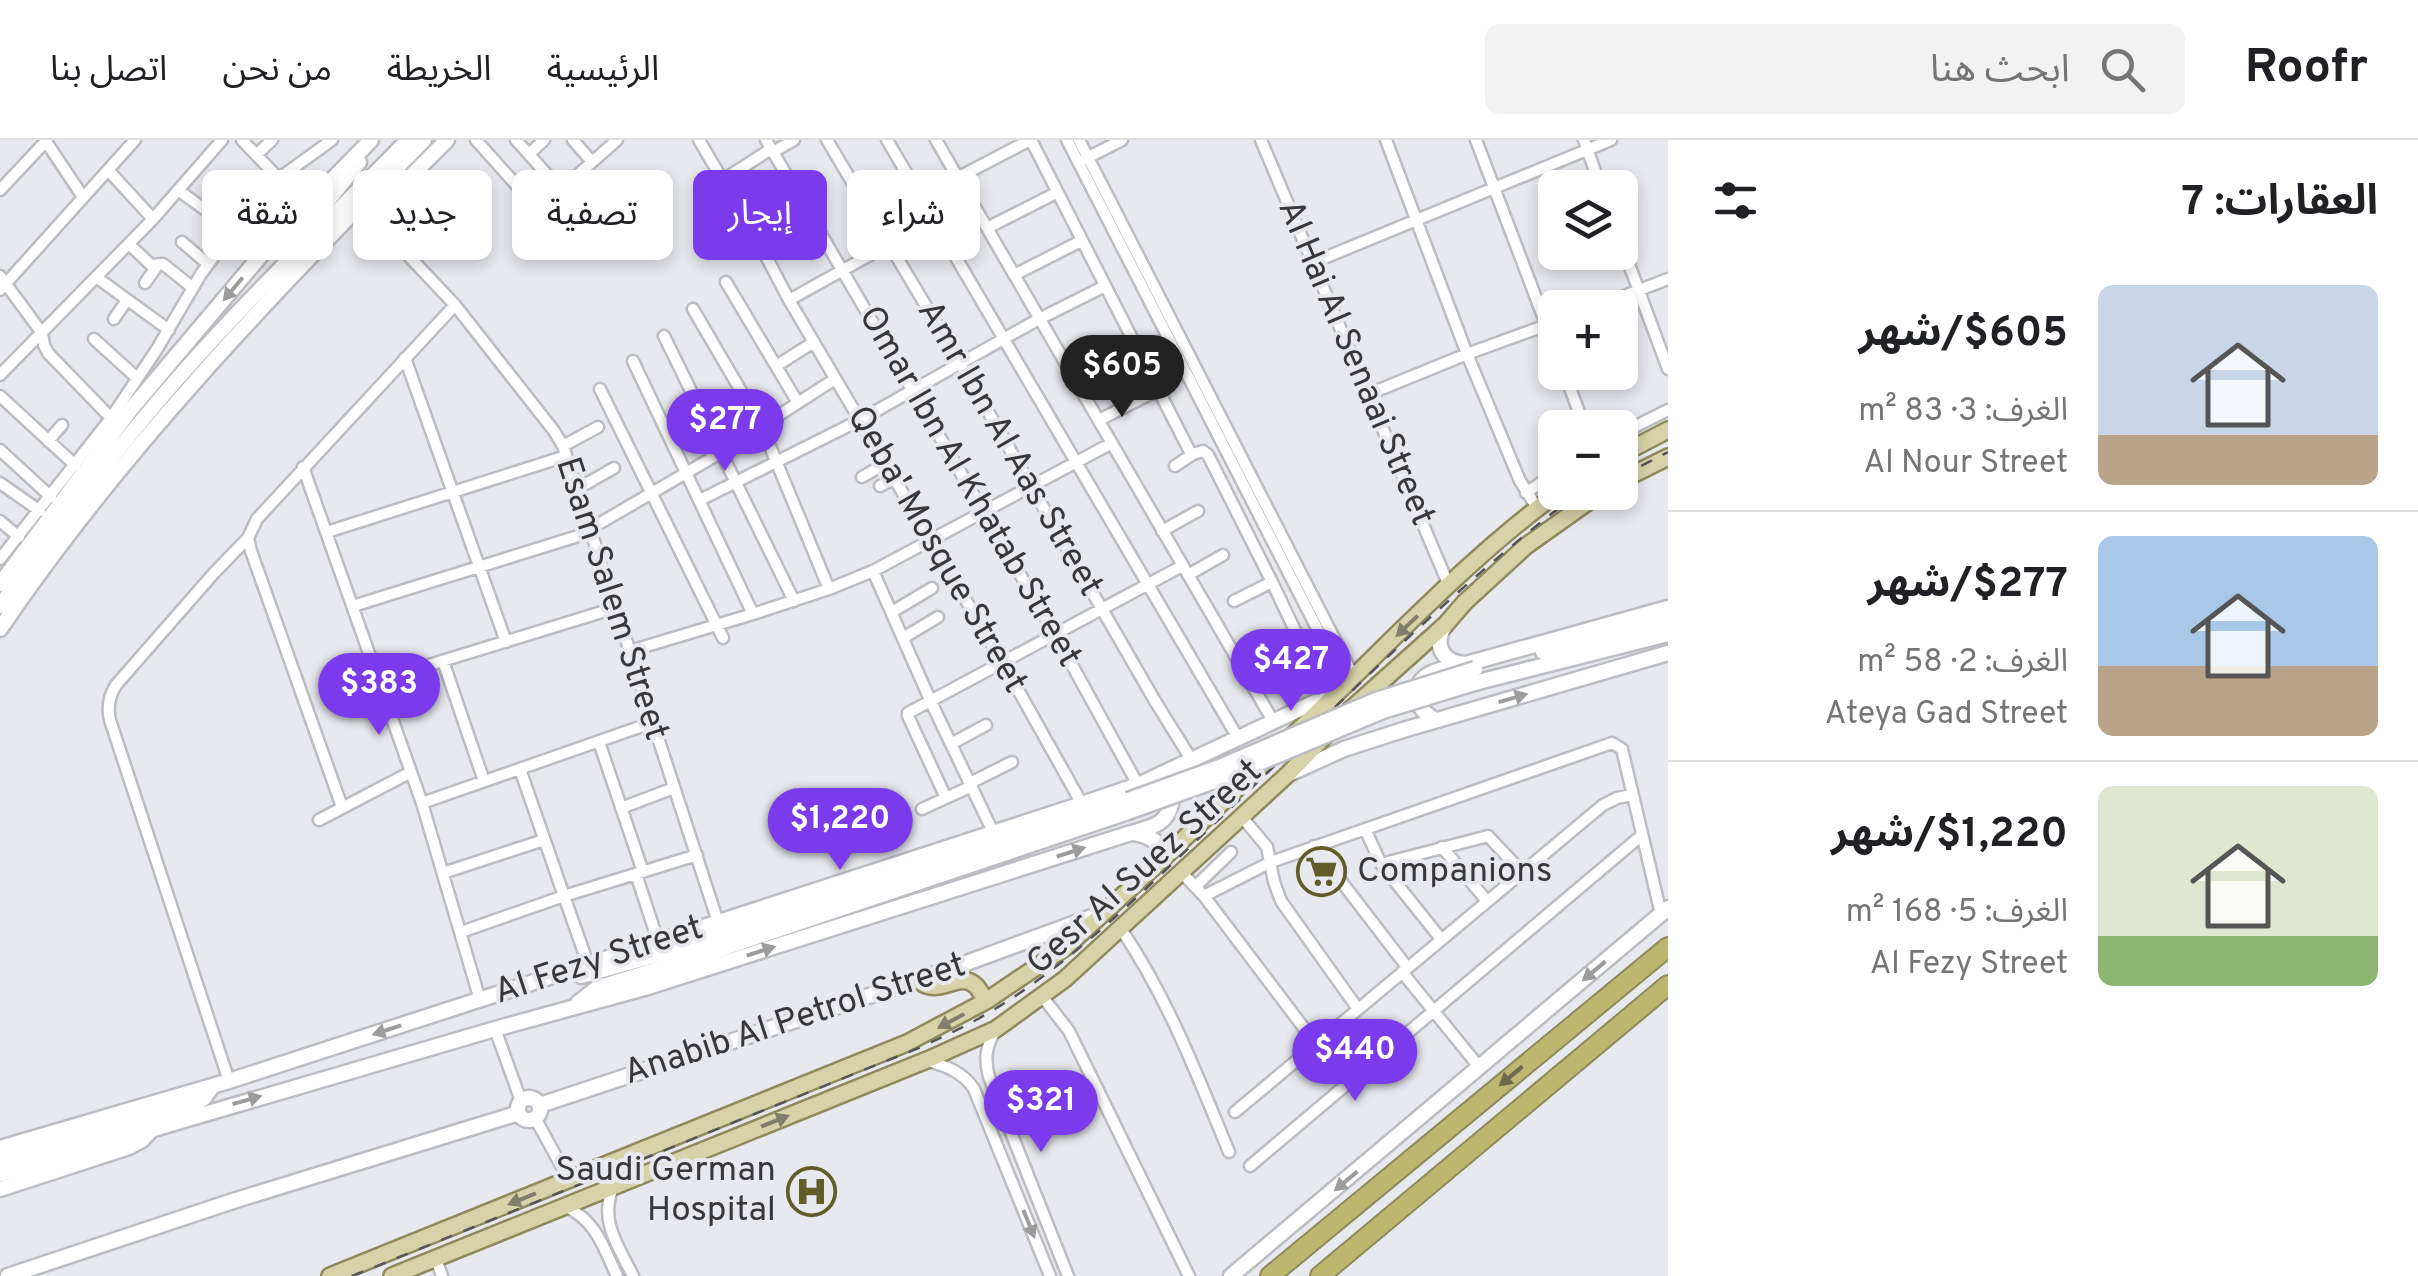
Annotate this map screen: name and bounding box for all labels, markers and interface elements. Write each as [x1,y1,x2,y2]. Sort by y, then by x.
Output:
search box [1485,24,2185,114]
text: Roofr [2245,39,2368,99]
icon: search [2095,42,2150,97]
text: ابحث هنا [1930,47,2070,96]
text: اتصل بنا [50,49,167,93]
text: من نحن [222,49,332,93]
text: الخريطة [387,49,492,93]
text: الرئيسية [547,49,659,93]
chip: شقة [202,170,333,260]
chip: جديد [353,170,492,260]
chip: تصفية [512,170,673,260]
chip: إيجار [693,170,827,260]
chip: شراء [847,170,980,260]
map controls [1538,170,1638,510]
button: layers [1538,170,1638,270]
icon: filters [1708,173,1763,228]
text: العقارات: 7 [2181,177,2378,230]
street label: Al Hai Al Senaai Street [1266,193,1444,533]
one-way arrow [223,276,244,301]
button: + [1538,290,1638,390]
street label: Amr Ibn Al Aas Street [906,293,1112,605]
street label: Omar Ibn Al Khatab Street [848,299,1090,675]
text: $605/شهر [1859,308,2068,361]
icon: home [2178,325,2298,445]
pin: $605 [1063,335,1181,420]
text: $605 [1082,347,1162,387]
pin: $277 [666,389,784,474]
text: الغرف: 3 · 83 m² [1858,392,2068,432]
street label: Qeba' Mosque Street [836,399,1036,701]
text: $277 [689,401,761,441]
button: − [1538,410,1638,510]
text: Al Nour Street [1863,444,2068,484]
street label: Esam Salem Street [544,452,678,746]
text: $277/شهر [1868,559,2068,612]
icon: home [2178,576,2298,696]
one-way arrow [1395,614,1419,637]
pin: $427 [1232,629,1350,714]
text: $427 [1253,641,1329,681]
text: الغرف: 2 · 58 m² [1857,643,2068,683]
pin: $383 [320,653,438,738]
text: $383 [340,665,418,705]
one-way arrow [1498,690,1529,705]
text: Ateya Gad Street [1825,695,2068,735]
street label: Gesr Al Suez Street [1018,751,1272,985]
pin: $1,220 [759,788,921,873]
text: $1,220 [790,800,890,840]
text: $1,220/شهر [1831,809,2068,862]
icon: home [2178,826,2298,946]
one-way arrow [1056,844,1086,859]
supermarket icon: Companions [1296,846,1348,898]
place label: Companions [1357,850,1552,894]
text: الغرف: 5 · 168 m² [1846,893,2068,933]
street label: Al Fezy Street [489,907,709,1015]
one-way arrow [746,943,777,958]
street label: Anabib Al Petrol Street [619,944,971,1096]
text: Al Fezy Street [1870,945,2068,985]
one-way arrow [1581,959,1606,981]
one-way arrow [936,1012,965,1029]
pin: $440 [1296,1019,1414,1104]
one-way arrow [371,1024,401,1039]
text: $440 [1314,1031,1396,1071]
one-way arrow [1499,1064,1524,1086]
pin: $321 [982,1070,1100,1155]
text: $321 [1006,1082,1076,1122]
one-way arrow [232,1092,263,1108]
one-way arrow [760,1112,790,1128]
place label: Saudi German Hospital [555,1149,776,1233]
hospital icon: Saudi German Hospital [785,1165,837,1217]
one-way arrow [1333,1170,1358,1191]
one-way arrow [506,1192,536,1208]
one-way arrow [1021,1209,1037,1239]

